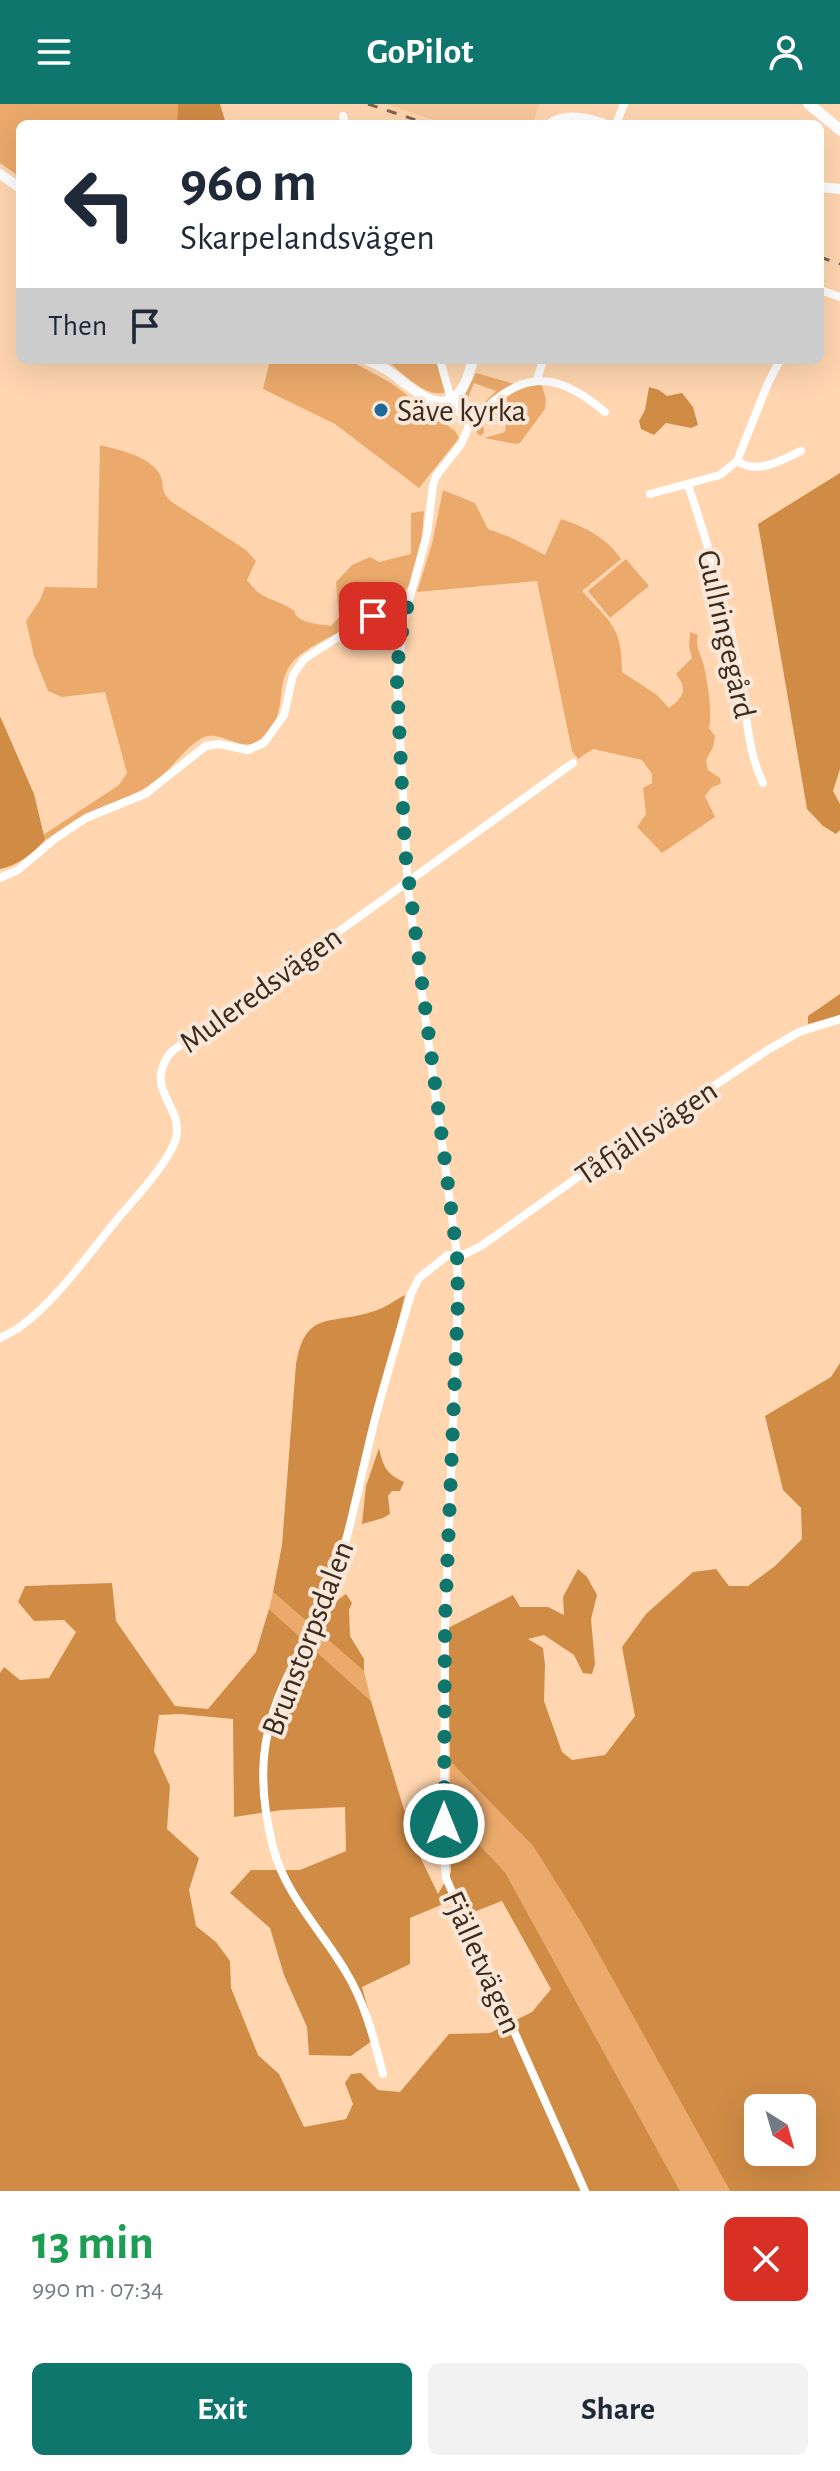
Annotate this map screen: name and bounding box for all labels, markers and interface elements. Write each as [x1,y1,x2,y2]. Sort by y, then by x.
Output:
icon: menu [32,30,76,74]
icon: person [764,30,808,74]
text: GoPilot [367,34,473,70]
icon: left [48,152,152,256]
text: 960 m [180,155,317,211]
text: Skarpelandsvägen [180,220,435,256]
icon: arrive [123,304,167,348]
text: Then [48,311,107,341]
place label: Säve kyrka [397,395,526,427]
marker: Säve kyrka [372,401,390,419]
street label: Gullringegård [691,547,761,722]
pin [339,582,407,650]
icon: arrive [351,594,395,638]
street label: Muleredsvägen [174,921,348,1059]
street label: Tåfjällsvägen [570,1074,724,1193]
street label: Brunstorpsdalen [256,1537,360,1740]
position arrow [402,1782,486,1866]
street label: Fjälletvägen [436,1886,528,2039]
north arrow [744,2094,816,2166]
map controls [744,2094,816,2166]
button: close [724,2217,808,2301]
text: 13 min [32,2220,154,2268]
text: 990 m · 07:34 [32,2276,164,2302]
button: Exit [32,2363,412,2455]
button: Share [428,2363,808,2455]

